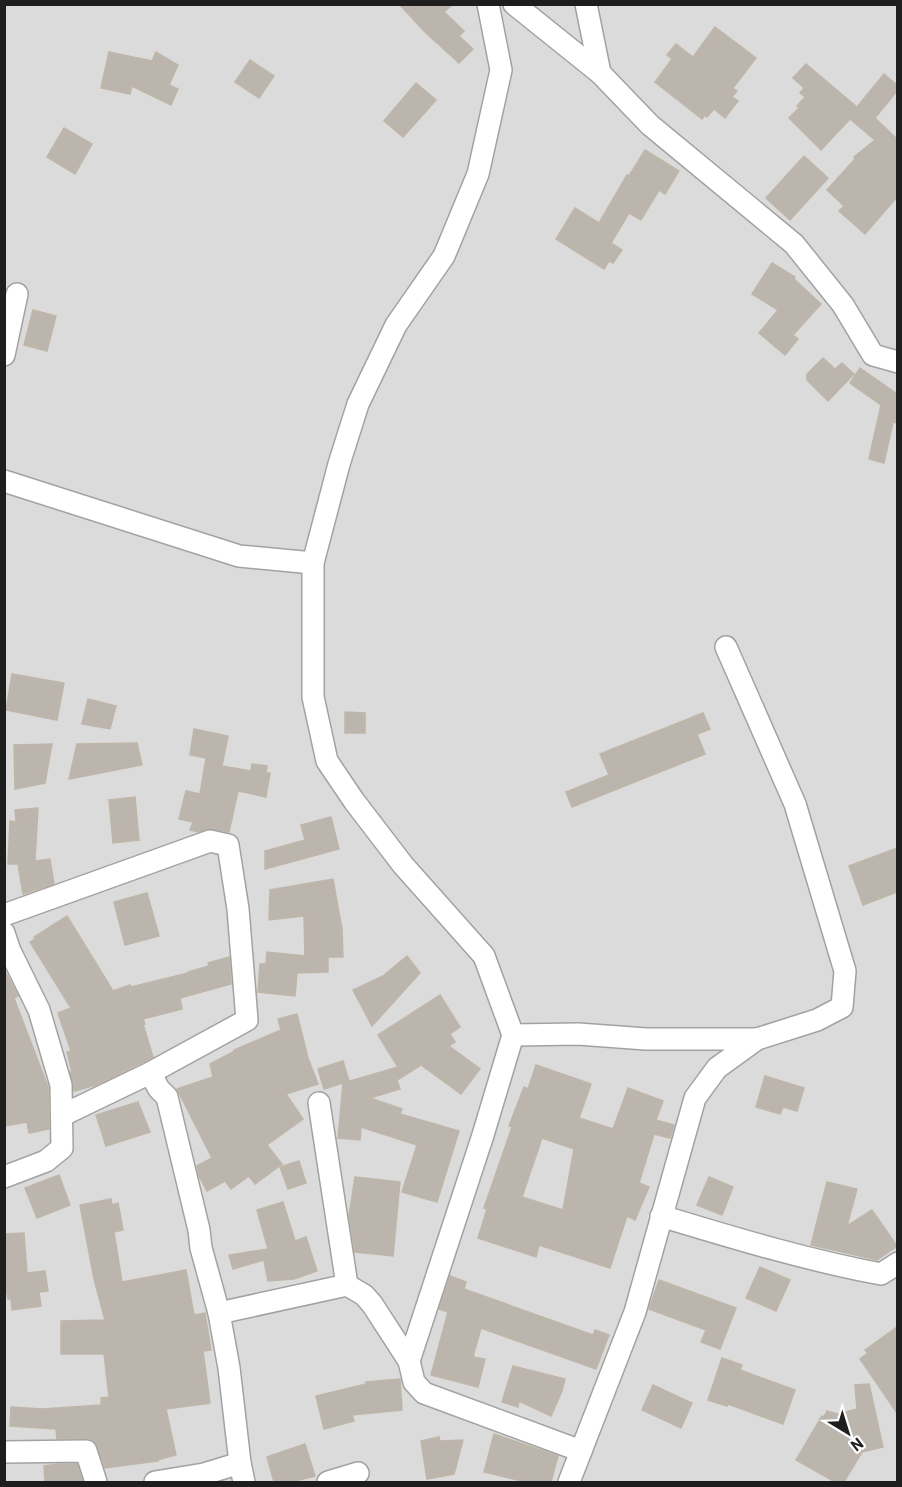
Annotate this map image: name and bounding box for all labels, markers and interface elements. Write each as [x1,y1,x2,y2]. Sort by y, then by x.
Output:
north arrow [818,1403,878,1463]
text: N [848,1434,868,1456]

